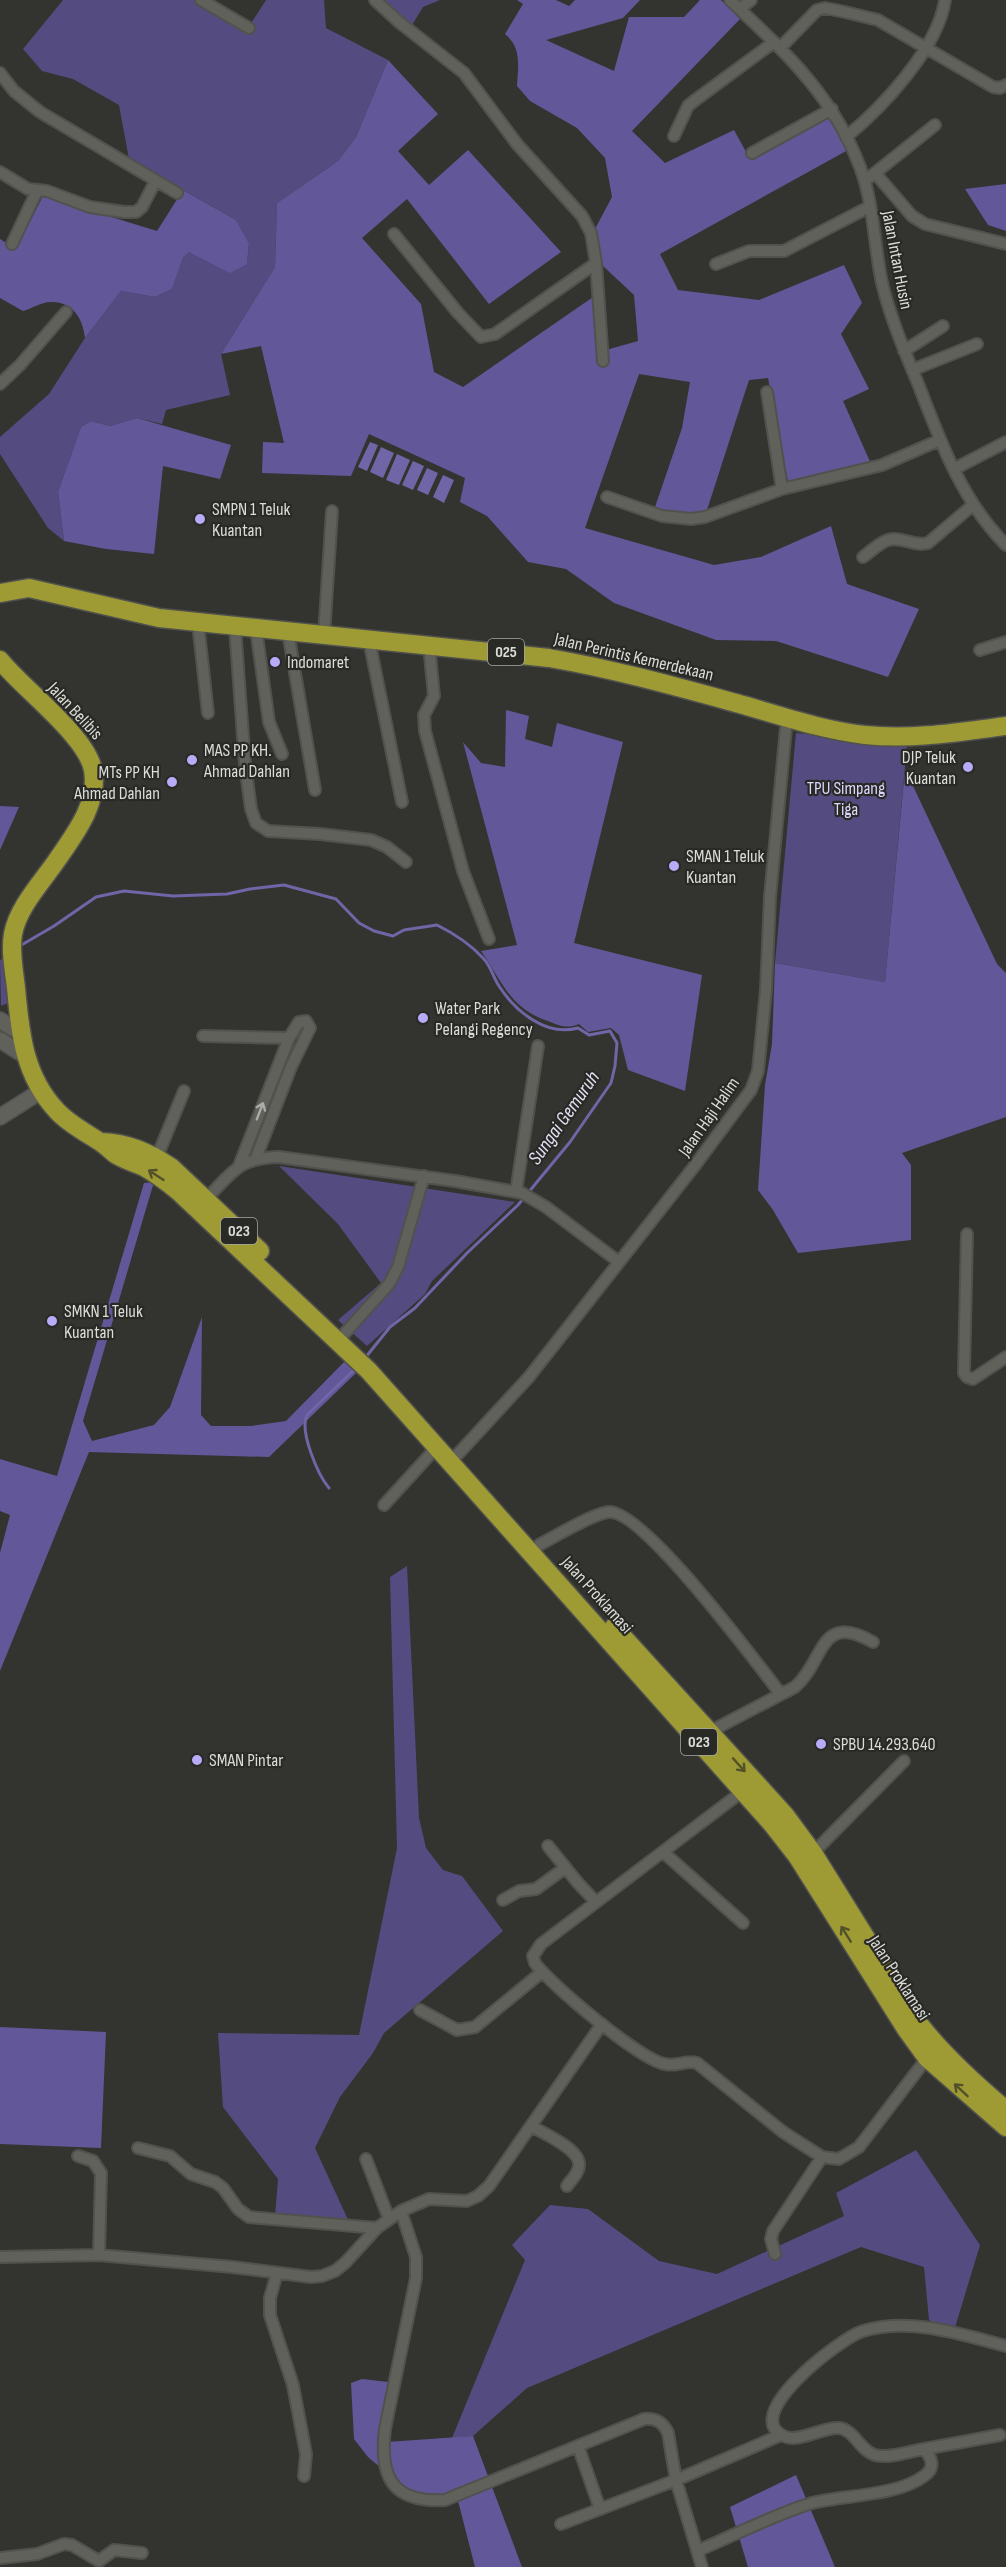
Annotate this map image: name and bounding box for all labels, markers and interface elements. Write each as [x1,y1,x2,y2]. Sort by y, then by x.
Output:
street label: Jalan Intan Husin [877,208,917,311]
place label: SMPN 1 Teluk Kuantan [212,499,290,541]
marker: SMPN 1 Teluk Kuantan [193,512,207,526]
street label: Jalan Perintis Kemerdekaan [551,628,716,686]
road number: 025 [488,639,524,665]
place label: Indomaret [287,652,350,673]
marker: Indomaret [268,655,282,669]
street label: Jalan Belibis [42,677,107,744]
place label: MAS PP KH. Ahmad Dahlan [203,740,290,782]
place label: DJP Teluk Kuantan [902,747,956,789]
marker: MAS PP KH. Ahmad Dahlan [185,753,199,767]
marker: DJP Teluk Kuantan [961,760,975,774]
place label: MTs PP KH Ahmad Dahlan [73,762,160,804]
marker: MTs PP KH Ahmad Dahlan [165,775,179,789]
park label: TPU Simpang Tiga [807,778,885,820]
place label: SMAN 1 Teluk Kuantan [686,846,765,888]
marker: SMAN 1 Teluk Kuantan [667,859,681,873]
place label: Water Park Pelangi Regency [435,998,533,1040]
marker: Water Park Pelangi Regency [416,1011,430,1025]
water label: Sungai Gemuruh [523,1067,605,1169]
street label: Jalan Haji Halim [674,1073,744,1161]
one-way arrow [255,1103,266,1121]
one-way arrow [148,1169,165,1181]
road number: 023 [221,1218,257,1244]
place label: SMKN 1 Teluk Kuantan [64,1301,143,1343]
marker: SMKN 1 Teluk Kuantan [45,1314,59,1328]
street label: Jalan Proklamasi [556,1551,637,1638]
road number: 023 [681,1729,717,1755]
place label: SPBU 14.293.640 [833,1734,936,1755]
marker: SPBU 14.293.640 [814,1737,828,1751]
place label: SMAN Pintar [209,1750,283,1771]
marker: SMAN Pintar [190,1753,204,1767]
one-way arrow [732,1758,746,1773]
one-way arrow [840,1926,852,1943]
street label: Jalan Proklamasi [863,1931,934,2024]
one-way arrow [954,2083,969,2097]

